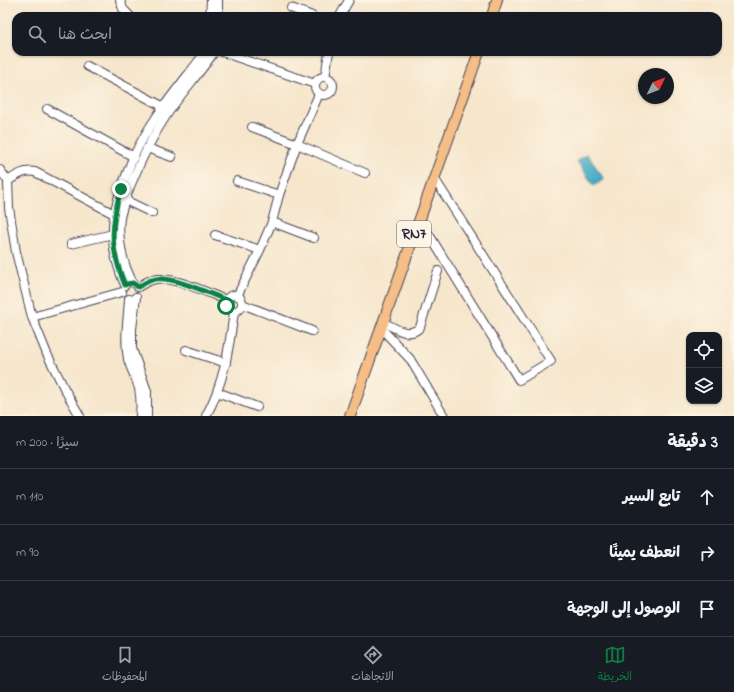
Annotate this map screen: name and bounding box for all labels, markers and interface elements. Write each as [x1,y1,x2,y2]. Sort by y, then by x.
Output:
search box [12,12,722,56]
icon: search [26,23,48,45]
text: ابحث هنا [58,24,112,46]
north arrow [638,68,674,104]
route end [112,180,130,198]
road number: RN7 [397,221,431,247]
route start [217,297,235,315]
map controls [686,332,722,404]
button: locate [686,332,722,368]
button: layers [686,368,722,404]
text: 3 دقيقة [668,430,718,455]
text: سيرًا · 200 m [16,433,79,452]
text: تابع السير [623,486,680,508]
icon: ahead [696,486,718,508]
text: 110 m [16,487,43,506]
text: انعطف يمينًا [609,542,680,564]
icon: right [696,542,718,564]
text: 90 m [16,543,39,562]
text: الوصول إلى الوجهة [567,598,680,620]
icon: arrive [696,598,718,620]
tab: المحفوظات [102,644,147,686]
tab: الاتجاهات [351,644,394,686]
tab: الخريطة [598,644,632,686]

